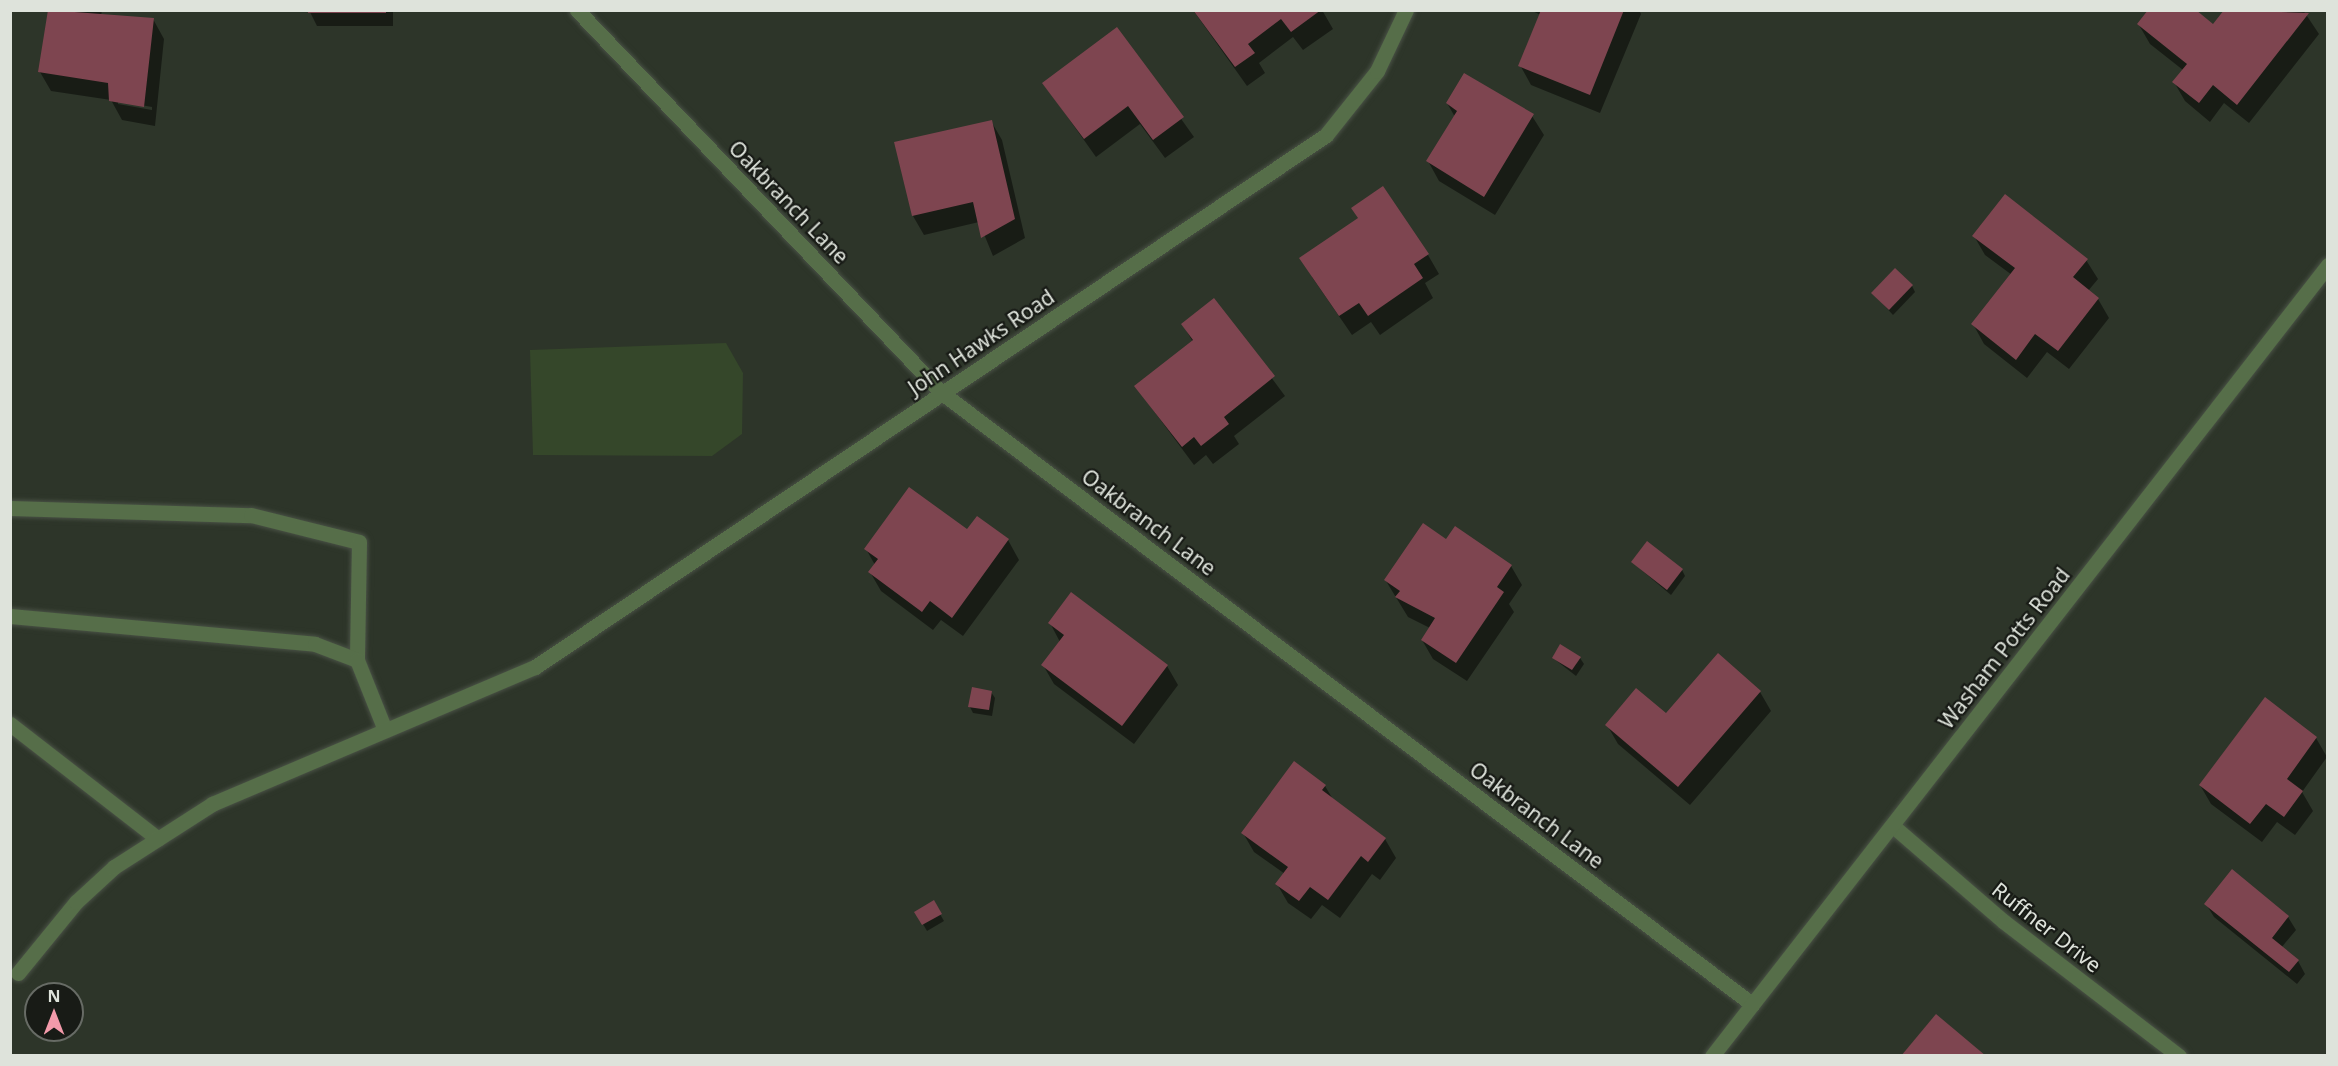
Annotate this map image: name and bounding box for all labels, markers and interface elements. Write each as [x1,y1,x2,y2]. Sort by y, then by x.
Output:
street label: Oakbranch Lane [724,135,854,269]
street label: John Hawks Road [903,284,1059,400]
street label: Oakbranch Lane [1077,463,1221,581]
street label: Washam Potts Road [1933,562,2075,734]
street label: Oakbranch Lane [1465,756,1609,874]
street label: Ruffner Drive [1987,877,2107,977]
north arrow [24,982,84,1042]
text: N [47,985,61,1007]

